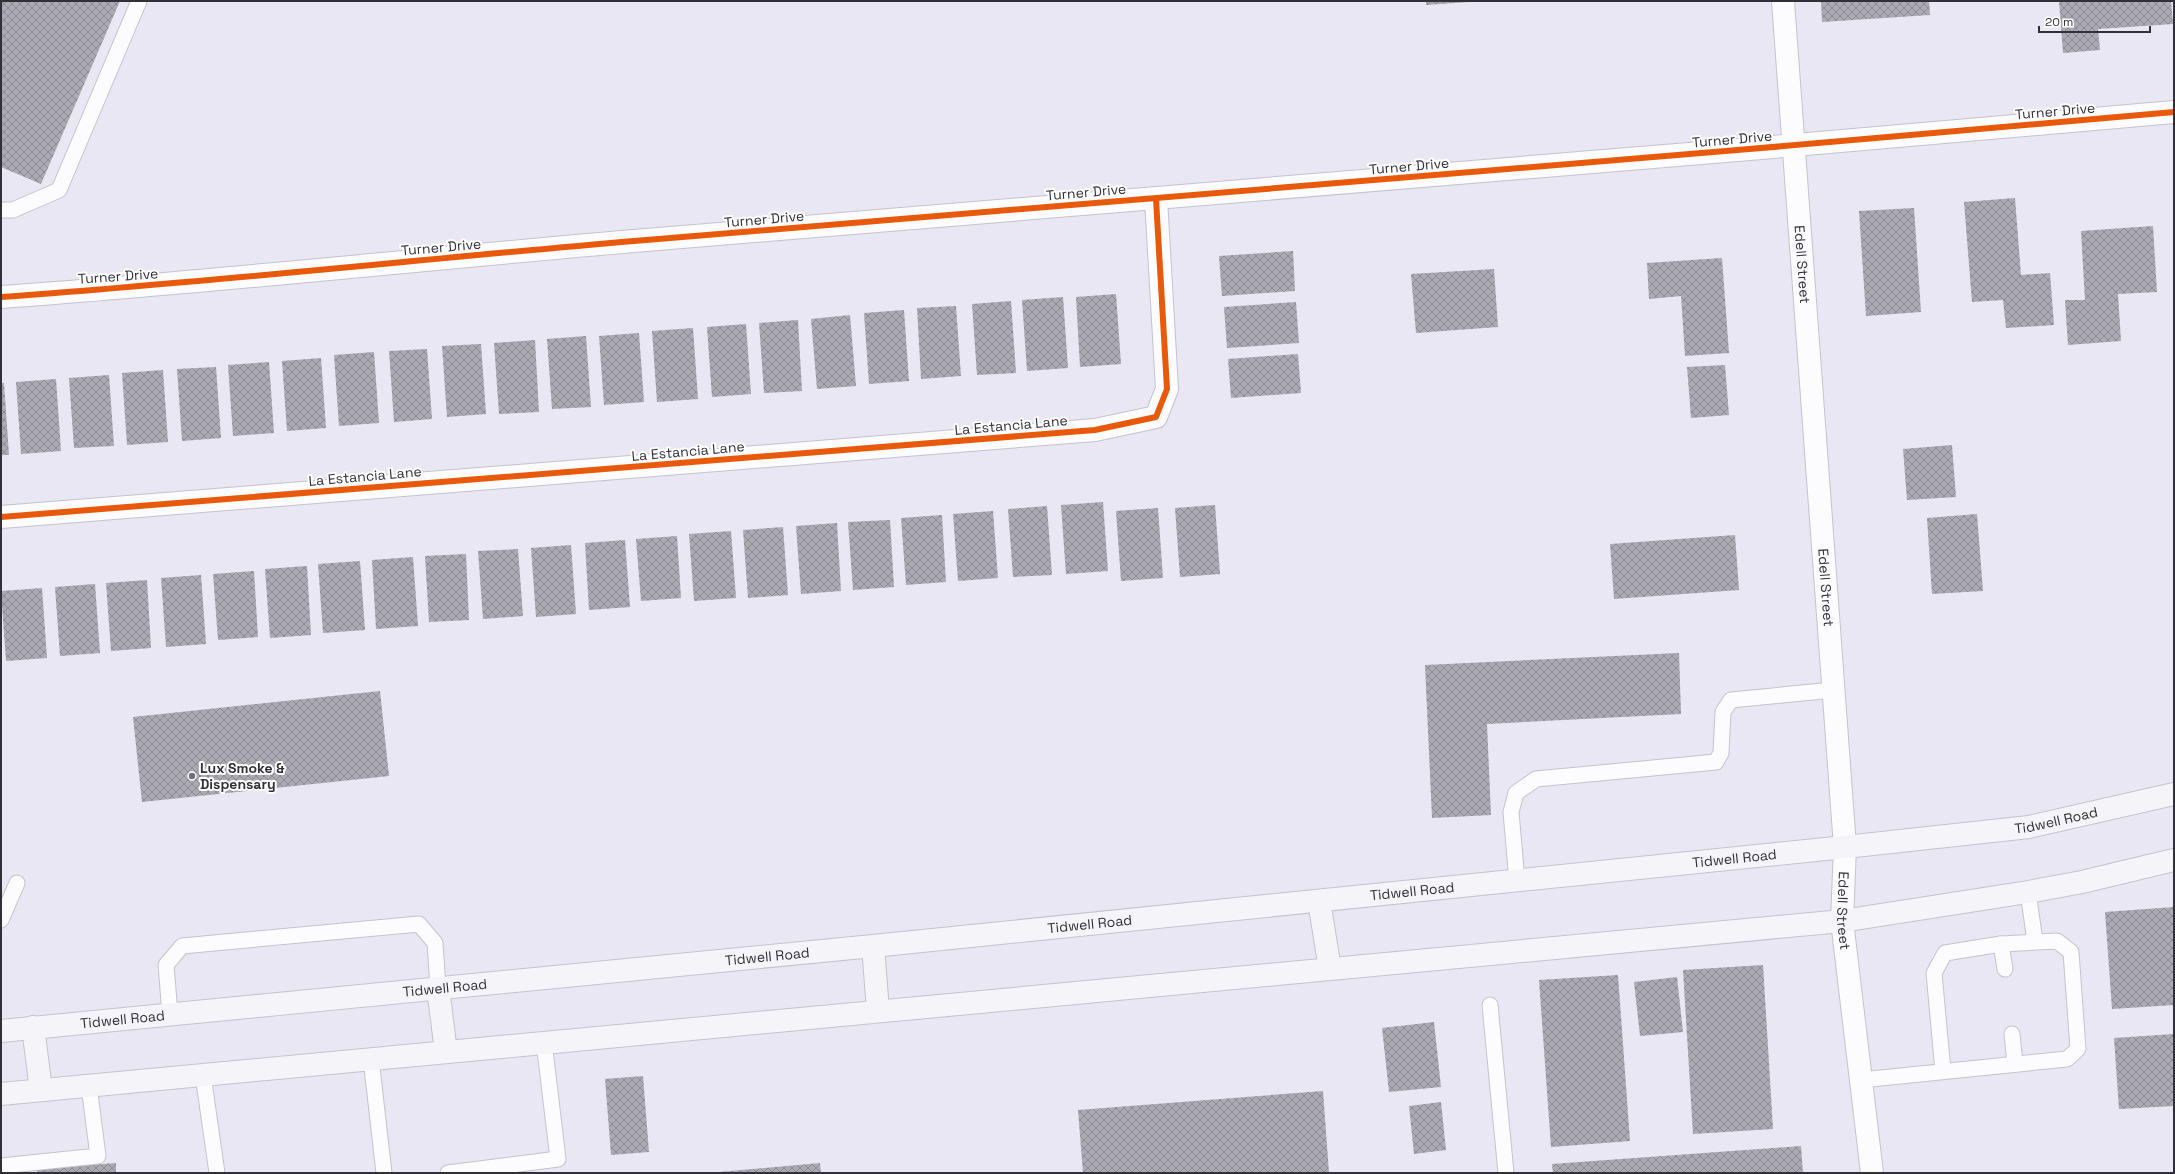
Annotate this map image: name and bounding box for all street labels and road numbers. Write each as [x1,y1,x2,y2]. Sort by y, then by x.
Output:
street label: Turner Drive [2014,99,2096,123]
street label: Turner Drive [1691,127,1773,151]
street label: Turner Drive [1368,154,1450,178]
street label: Turner Drive [1045,180,1127,204]
street label: Turner Drive [723,207,805,231]
street label: Edell Street [1790,224,1814,304]
street label: Turner Drive [400,235,482,259]
street label: Turner Drive [77,264,159,288]
street label: La Estancia Lane [954,411,1068,439]
street label: La Estancia Lane [631,437,745,465]
street label: La Estancia Lane [308,462,422,490]
street label: Edell Street [1814,548,1838,627]
street label: Tidwell Road [2013,803,2099,838]
street label: Tidwell Road [1691,845,1778,872]
street label: Edell Street [1833,871,1854,951]
street label: Tidwell Road [1369,878,1455,904]
street label: Tidwell Road [1047,911,1133,937]
street label: Tidwell Road [724,943,810,969]
street label: Tidwell Road [402,975,488,1001]
street label: Tidwell Road [79,1006,166,1032]

